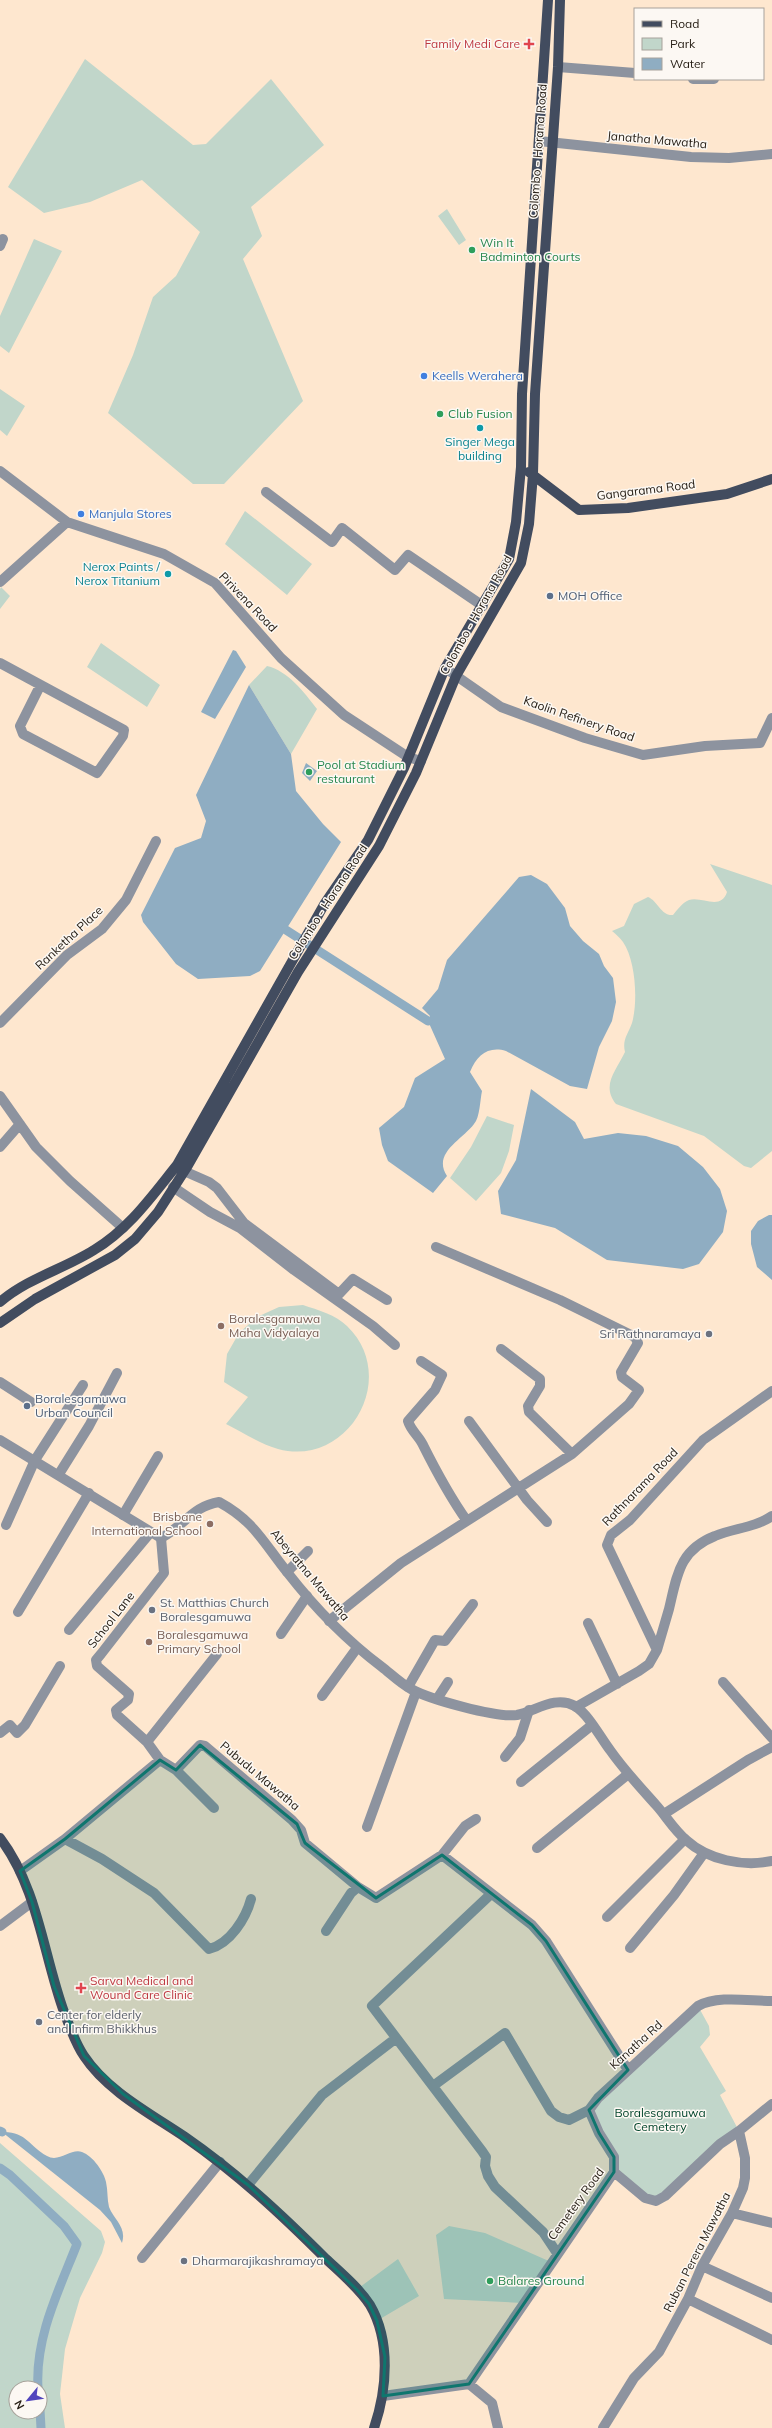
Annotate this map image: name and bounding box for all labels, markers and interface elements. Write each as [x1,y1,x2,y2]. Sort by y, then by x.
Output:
legend [634,8,764,80]
text: Road [670,16,699,31]
place label: Family Medi Care [425,36,520,51]
text: Park [670,36,696,51]
marker: Family Medi Care [523,38,535,50]
text: Water [670,56,706,71]
street label: Colombo - Horana Road [525,83,550,219]
street label: Janatha Mawatha [606,128,708,151]
place label: Win It Badminton Courts [480,235,581,264]
marker: Win It Badminton Courts [467,245,477,255]
place label: Keells Werahera [432,368,523,383]
marker: Keells Werahera [419,371,429,381]
place label: Club Fusion [448,406,513,421]
marker: Club Fusion [435,409,445,419]
marker: Singer Mega building [475,423,485,433]
place label: Singer Mega building [445,434,515,463]
street label: Gangarama Road [596,476,696,503]
place label: Manjula Stores [89,506,172,521]
marker: Manjula Stores [76,509,86,519]
street label: Colombo - Horana Road [436,552,515,677]
place label: Nerox Paints / Nerox Titanium [75,559,161,588]
marker: Nerox Paints / Nerox Titanium [163,569,173,579]
street label: Pirivena Road [216,569,281,635]
place label: MOH Office [558,588,622,603]
marker: MOH Office [545,591,555,601]
street label: Kaolin Refinery Road [522,692,637,745]
place label: Pool at Stadium restaurant [317,757,405,786]
marker: Pool at Stadium restaurant [304,767,314,777]
street label: Colombo - Horana Road [285,841,371,962]
street label: Ranketha Place [32,903,106,973]
place label: Boralesgamuwa Maha Vidyalaya [229,1311,320,1340]
marker: Boralesgamuwa Maha Vidyalaya [216,1321,226,1331]
place label: Sri Rathnaramaya [600,1326,701,1341]
marker: Sri Rathnaramaya [704,1329,714,1339]
place label: Boralesgamuwa Urban Council [35,1391,126,1420]
marker: Boralesgamuwa Urban Council [22,1401,32,1411]
street label: Rathnarama Road [599,1444,681,1529]
place label: Brisbane International School [91,1509,202,1538]
marker: Brisbane International School [205,1519,215,1529]
street label: Abeyratna Mawatha [268,1526,353,1624]
street label: School Lane [84,1588,137,1651]
place label: St. Matthias Church Boralesgamuwa [160,1595,269,1624]
marker: St. Matthias Church Boralesgamuwa [147,1605,157,1615]
place label: Boralesgamuwa Primary School [157,1627,248,1656]
marker: Boralesgamuwa Primary School [144,1637,154,1647]
street label: Pubudu Mawatha [217,1738,303,1813]
place label: Sarva Medical and Wound Care Clinic [90,1973,193,2002]
marker: Sarva Medical and Wound Care Clinic [75,1982,87,1994]
place label: Center for elderly and Infirm Bhikkhus [47,2007,157,2036]
marker: Center for elderly and Infirm Bhikkhus [34,2017,44,2027]
street label: Kanatha Rd [606,2017,665,2072]
park label: Boralesgamuwa Cemetery [614,2105,706,2134]
street label: Cemetery Road [544,2165,607,2243]
street label: Ruban Perera Mawatha [660,2189,733,2314]
place label: Dharmarajikashramaya [192,2253,323,2268]
marker: Dharmarajikashramaya [179,2256,189,2266]
place label: Balares Ground [498,2273,584,2288]
marker: Balares Ground [485,2276,495,2286]
north arrow [8,2380,48,2420]
text: N [11,2398,27,2412]

